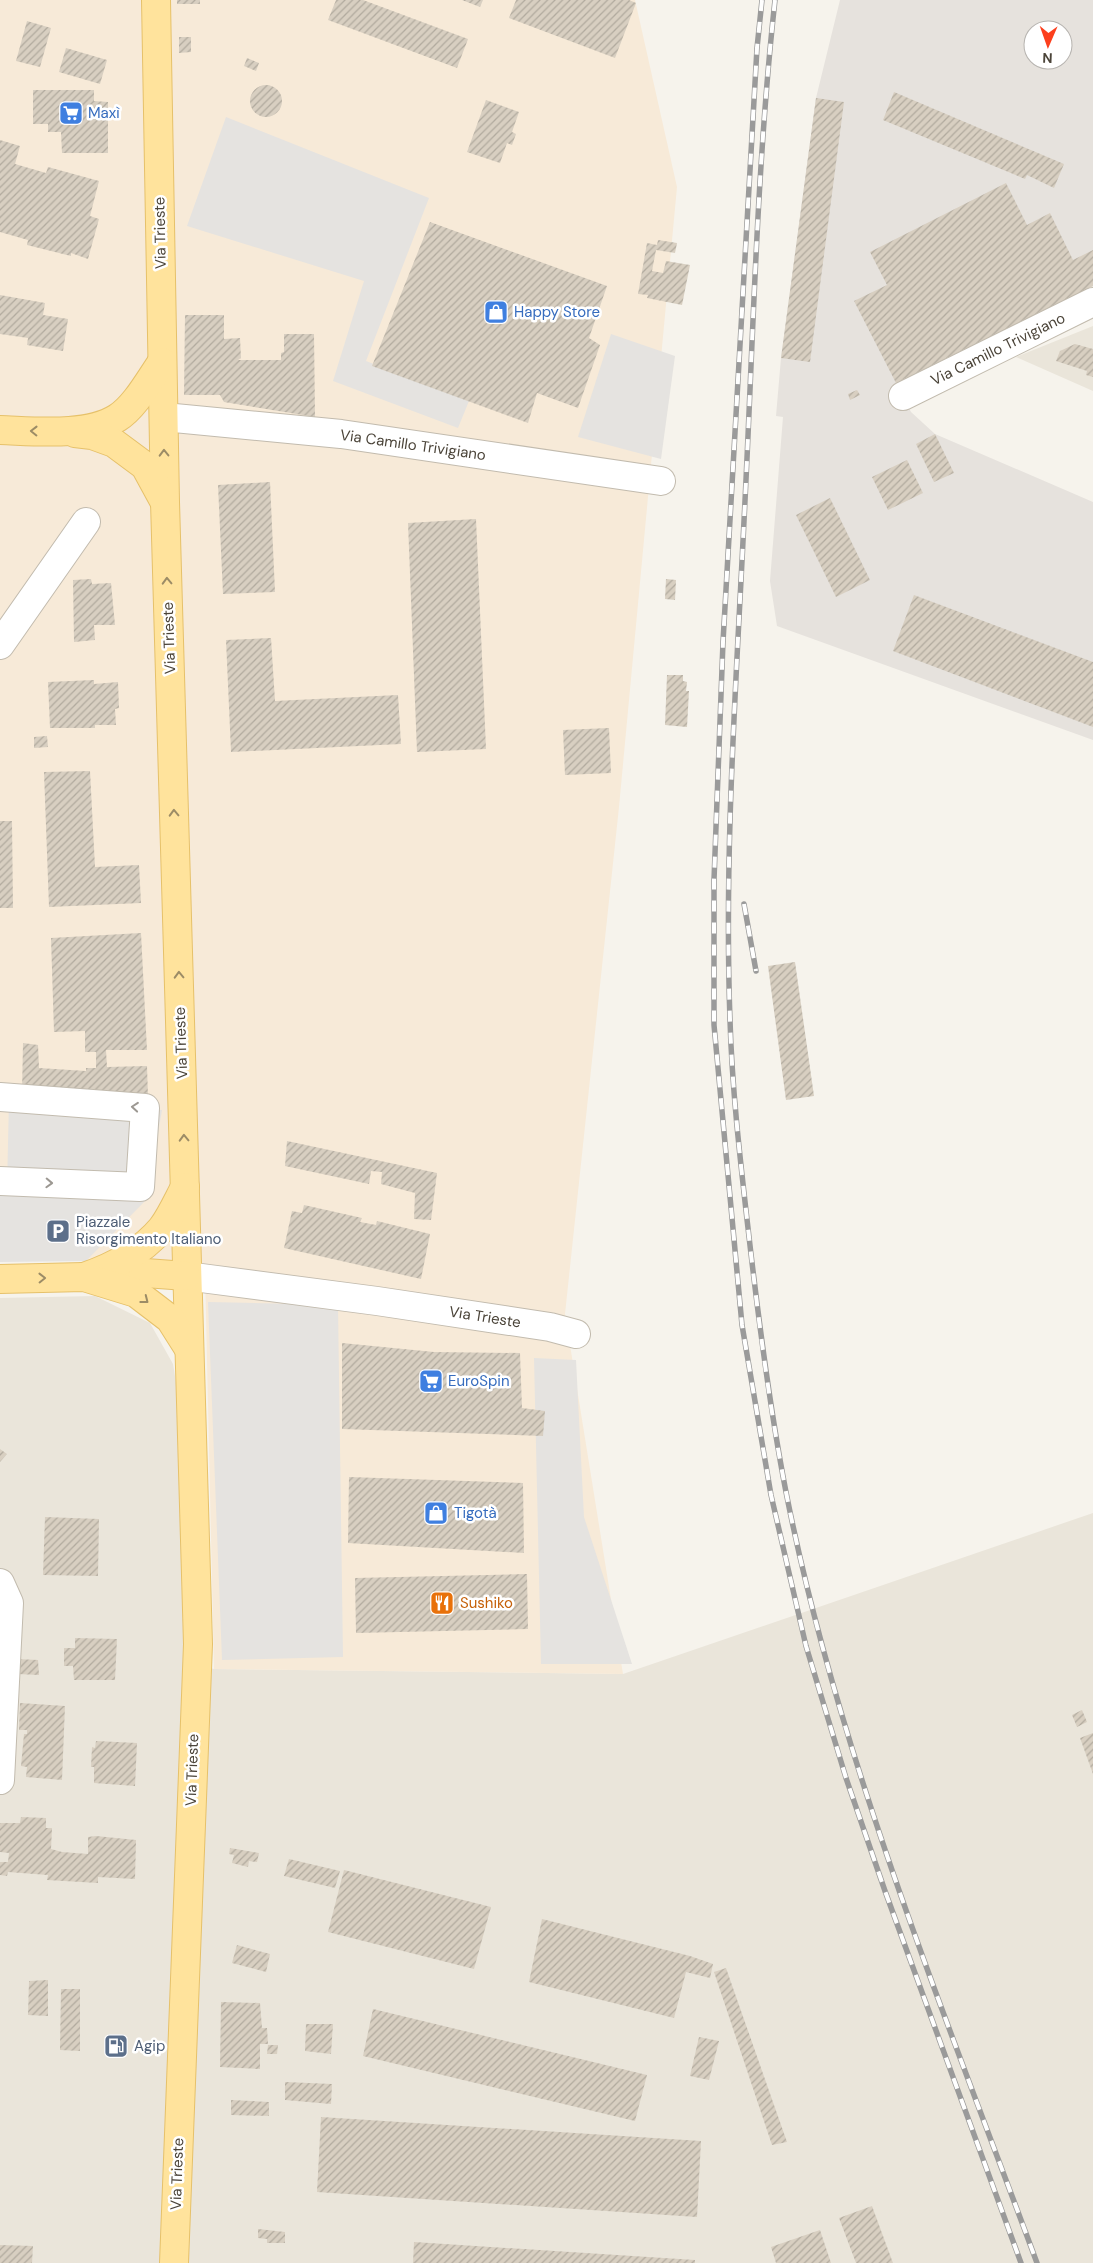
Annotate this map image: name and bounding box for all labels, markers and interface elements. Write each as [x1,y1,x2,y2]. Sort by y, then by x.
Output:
north arrow [1023,20,1073,70]
text: N [1042,49,1053,67]
supermarket icon: Maxì [58,100,84,126]
place label: Maxì [88,103,120,123]
street label: Via Trieste [149,197,171,269]
shop icon: Happy Store [483,299,509,325]
place label: Happy Store [514,302,600,322]
street label: Via Camillo Trivigiano [928,308,1069,390]
street label: Via Camillo Trivigiano [339,425,487,465]
one-way arrow [30,426,38,436]
one-way arrow [159,449,170,457]
one-way arrow [162,576,173,584]
street label: Via Trieste [158,601,180,675]
one-way arrow [169,809,180,817]
one-way arrow [174,971,185,979]
street label: Via Trieste [170,1006,192,1080]
one-way arrow [131,1102,139,1113]
one-way arrow [179,1134,189,1142]
one-way arrow [45,1178,53,1189]
place label: Piazzale Risorgimento Italiano [76,1212,222,1249]
parking icon: Piazzale Risorgimento Italiano [45,1218,71,1244]
one-way arrow [38,1273,46,1283]
one-way arrow [139,1294,149,1303]
street label: Via Trieste [448,1301,522,1333]
supermarket icon: EuroSpin [418,1368,444,1394]
place label: EuroSpin [448,1371,510,1391]
shop icon: Tigotà [423,1500,449,1526]
place label: Tigotà [454,1503,497,1523]
restaurant icon: Sushiko [429,1590,455,1616]
place label: Sushiko [460,1593,513,1613]
street label: Via Trieste [181,1733,203,1807]
fuel station icon: Agip [103,2033,129,2059]
place label: Agip [134,2036,165,2056]
street label: Via Trieste [166,2137,188,2211]

